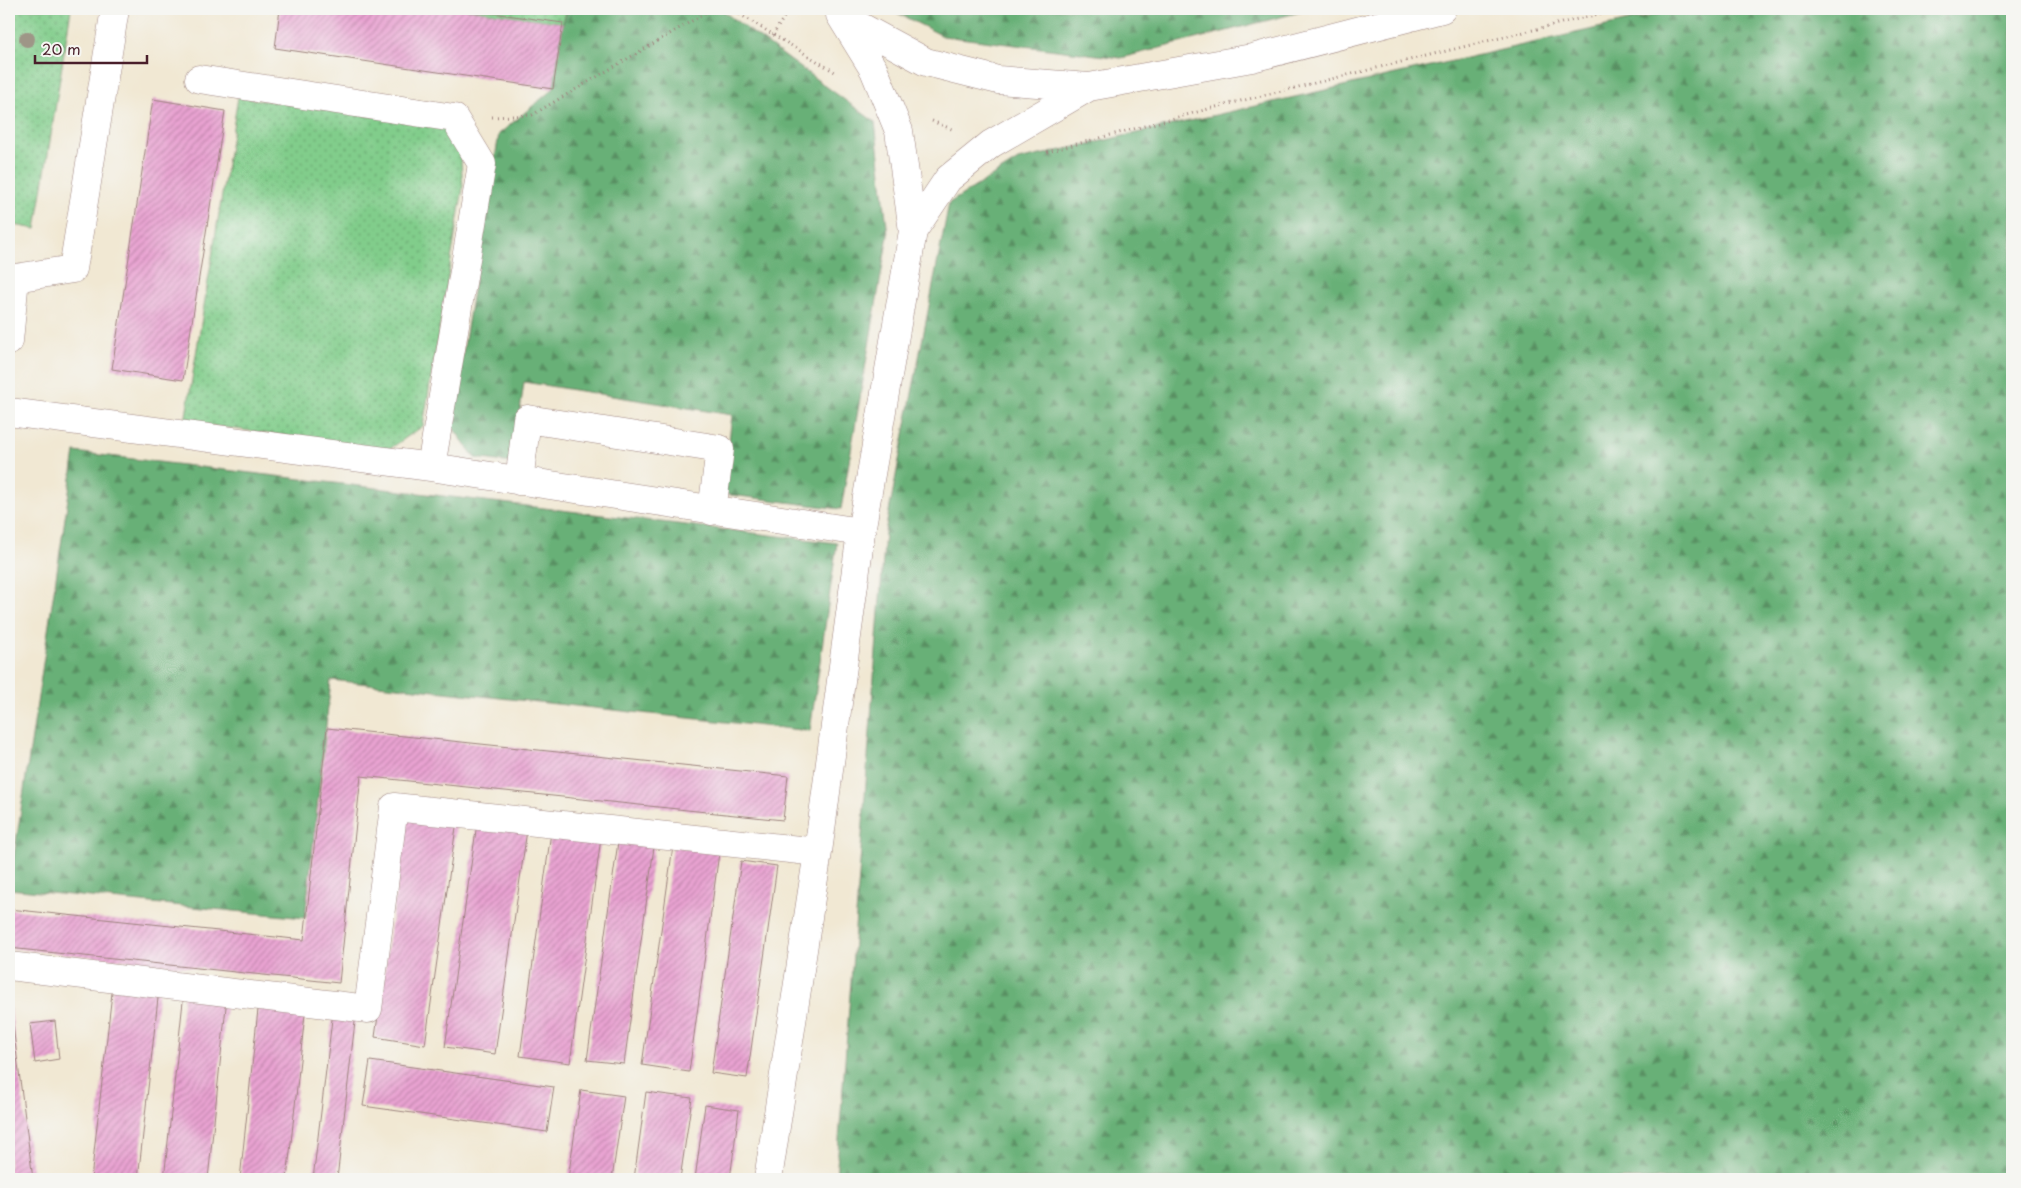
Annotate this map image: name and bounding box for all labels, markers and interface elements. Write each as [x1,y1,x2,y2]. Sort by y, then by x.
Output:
scale bar [35,32,148,64]
text: 20 m [42,37,81,60]

